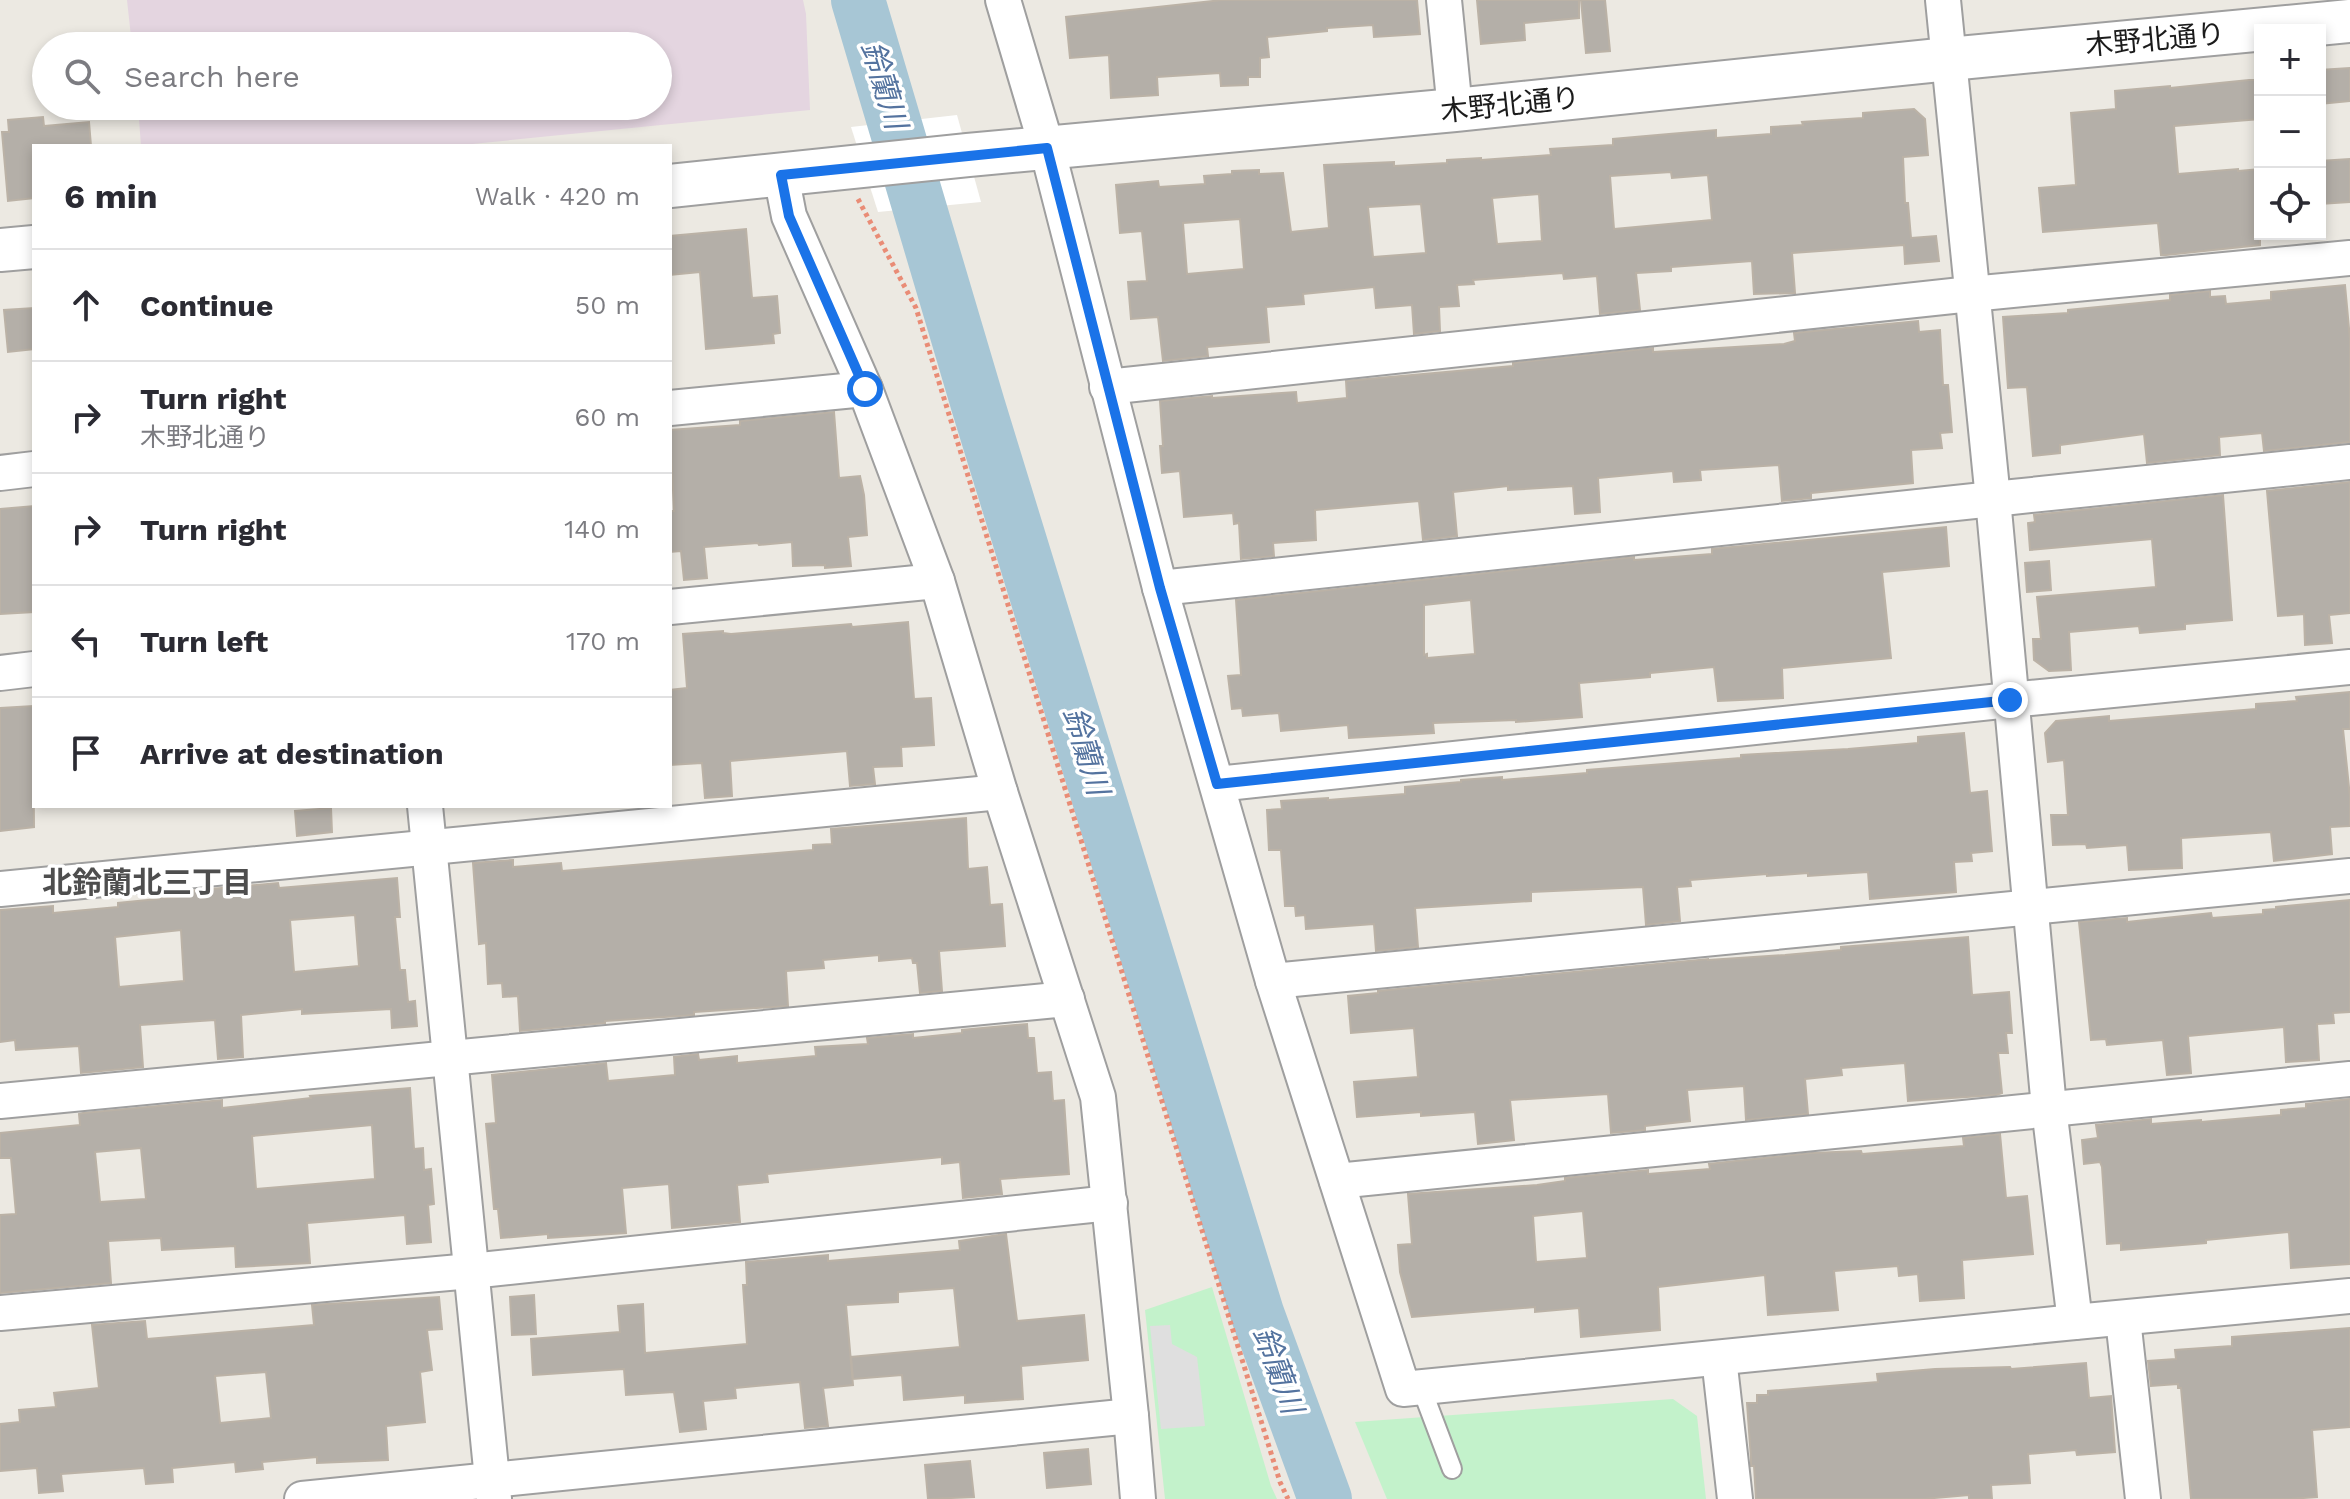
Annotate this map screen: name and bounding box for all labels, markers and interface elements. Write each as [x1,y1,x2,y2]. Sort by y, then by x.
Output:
street label: 木野北通り [2084,17,2226,62]
map controls [2254,24,2326,240]
button: + [2254,24,2326,96]
search box [32,32,672,120]
water label: 鈴蘭川 [855,37,915,136]
icon: search [60,54,104,98]
text: Search here [124,59,300,94]
street label: 木野北通り [1439,81,1581,128]
button: − [2254,96,2326,168]
button: locate [2254,168,2326,240]
text: 6 min [64,176,158,216]
text: Walk · 420 m [475,181,640,211]
icon: ahead [64,283,108,327]
text: Continue [140,288,273,323]
text: 50 m [575,290,640,320]
route start [847,371,883,407]
text: Turn right [140,381,286,416]
icon: right [64,395,108,439]
text: 60 m [574,402,640,432]
text: 木野北通り [140,422,270,452]
icon: right [64,507,108,551]
text: Turn right [140,512,286,547]
text: 140 m [564,514,640,544]
icon: left [64,619,108,663]
text: Turn left [140,624,268,659]
text: 170 m [566,626,640,656]
route end [1992,682,2028,718]
water label: 鈴蘭川 [1057,703,1117,802]
icon: arrive [64,731,108,775]
text: Arrive at destination [140,736,444,771]
district label: 北鈴蘭北三丁目 [42,865,252,900]
water label: 鈴蘭川 [1247,1322,1311,1421]

